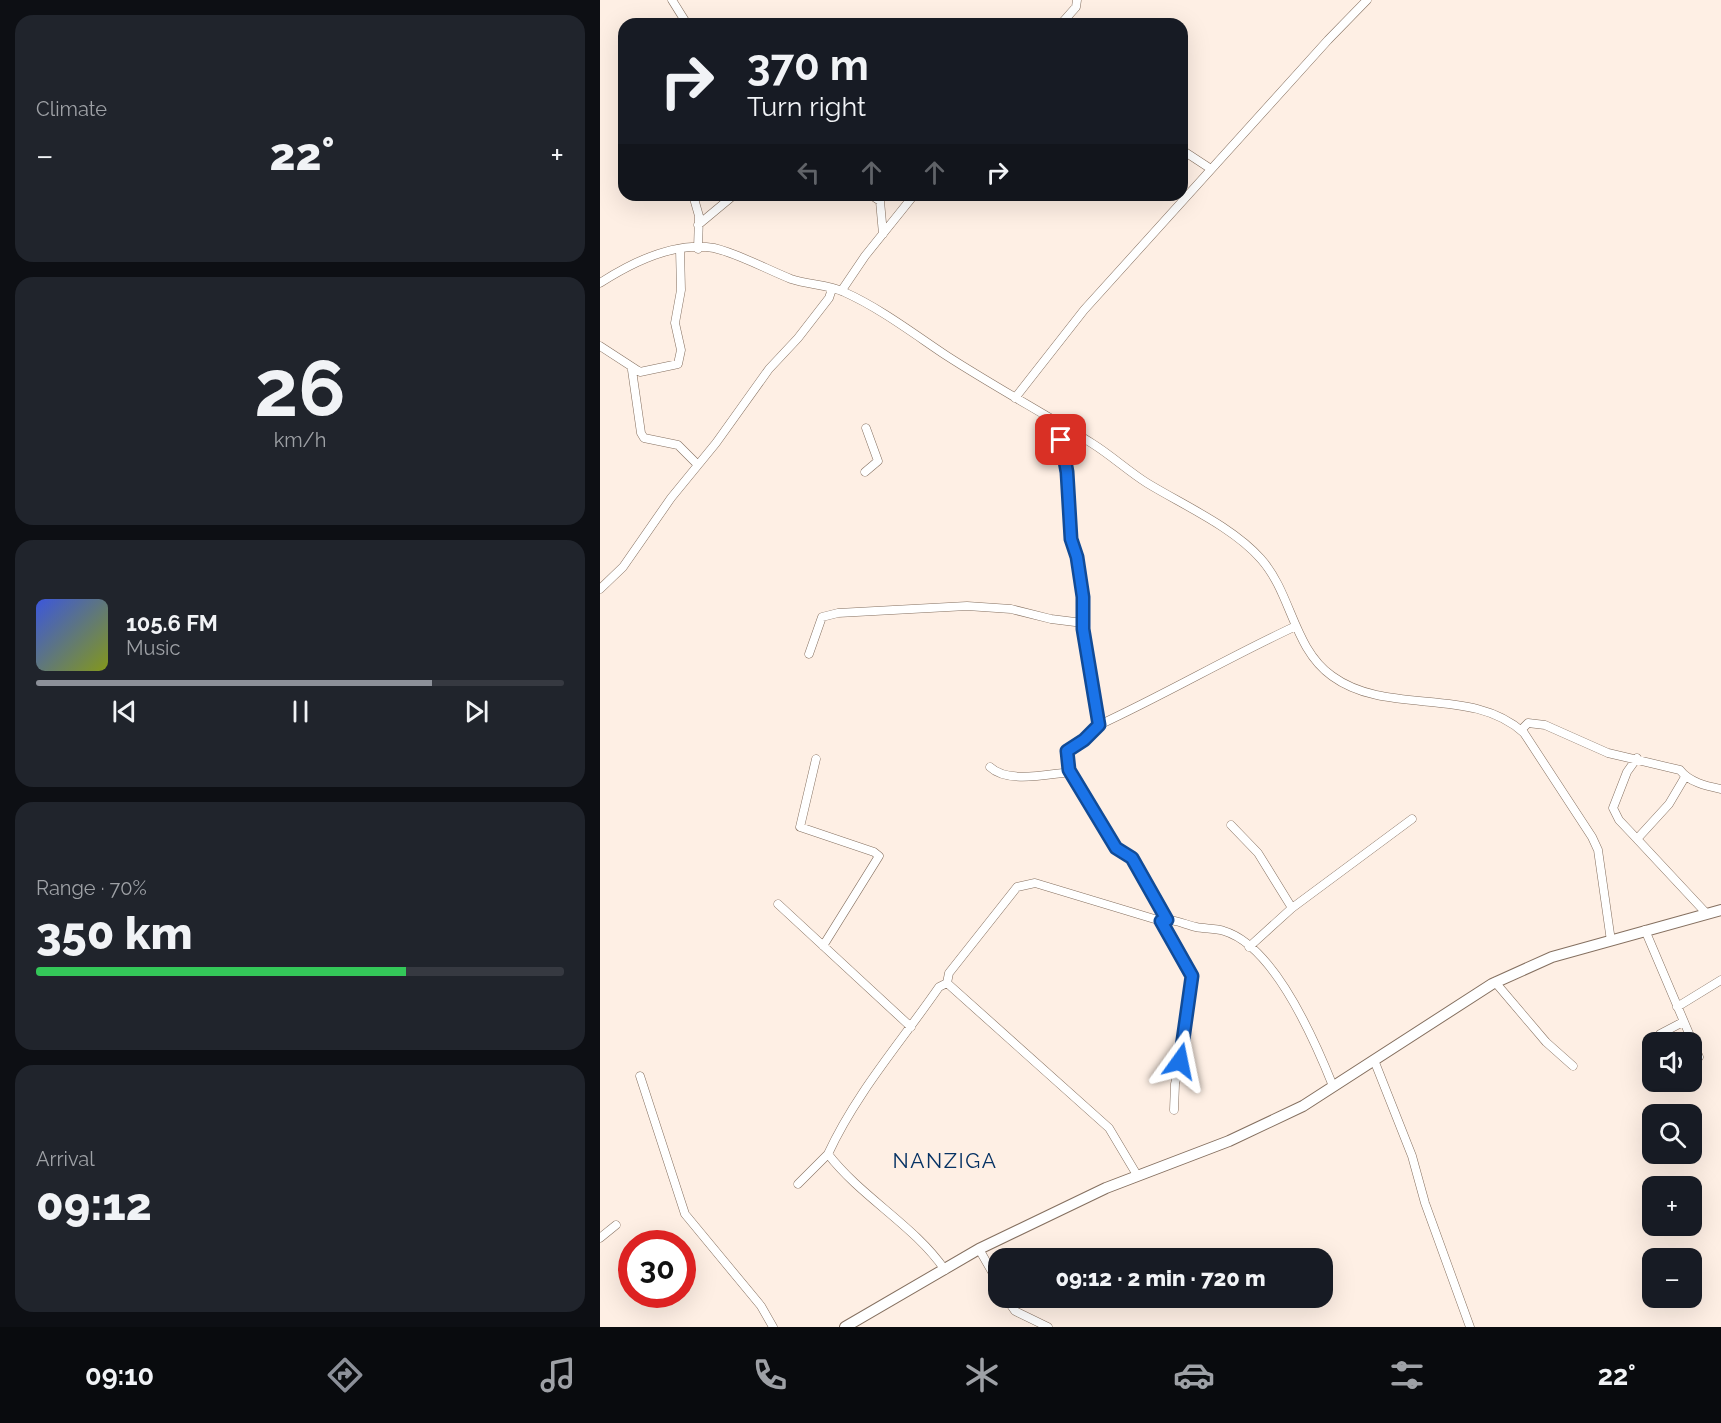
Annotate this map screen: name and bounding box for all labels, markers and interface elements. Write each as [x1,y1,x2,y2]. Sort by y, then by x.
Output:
text: 370 m [747,41,869,90]
icon: right [648,42,726,120]
text: Turn right [747,91,866,122]
text: Climate [36,97,107,121]
text: 22° [269,128,335,181]
text: − [36,136,54,175]
text: + [550,136,564,175]
icon: left [792,156,825,189]
icon: ahead [855,156,888,189]
icon: ahead [918,156,951,189]
icon: right [981,156,1014,189]
text: 26 [254,343,346,434]
pin [1035,414,1086,465]
icon: arrive [1044,423,1077,456]
text: km/h [274,428,326,452]
text: 105.6 FM [126,610,218,636]
text: Music [126,636,180,660]
icon: previous [108,695,141,728]
icon: pause [284,695,317,728]
icon: next [460,695,493,728]
text: Range · 70% [36,876,147,900]
text: 350 km [36,907,193,960]
position arrow [1148,1029,1212,1093]
map controls [1642,1032,1702,1308]
button: sound [1642,1032,1702,1092]
button: search [1642,1104,1702,1164]
text: Arrival [36,1147,95,1171]
district label: NANZIGA [893,1148,997,1173]
button: + [1642,1176,1702,1236]
text: 09:12 [36,1178,152,1231]
speed limit sign: 30 [618,1230,696,1308]
button: − [1642,1248,1702,1308]
text: 09:12 · 2 min · 720 m [1055,1265,1266,1291]
icon: directions [324,1354,366,1396]
icon: music [537,1354,579,1396]
icon: phone [749,1354,791,1396]
icon: climate [961,1354,1003,1396]
icon: car [1173,1354,1215,1396]
icon: filters [1386,1354,1428,1396]
text: 09:10 [85,1360,154,1391]
text: 22° [1598,1360,1636,1391]

